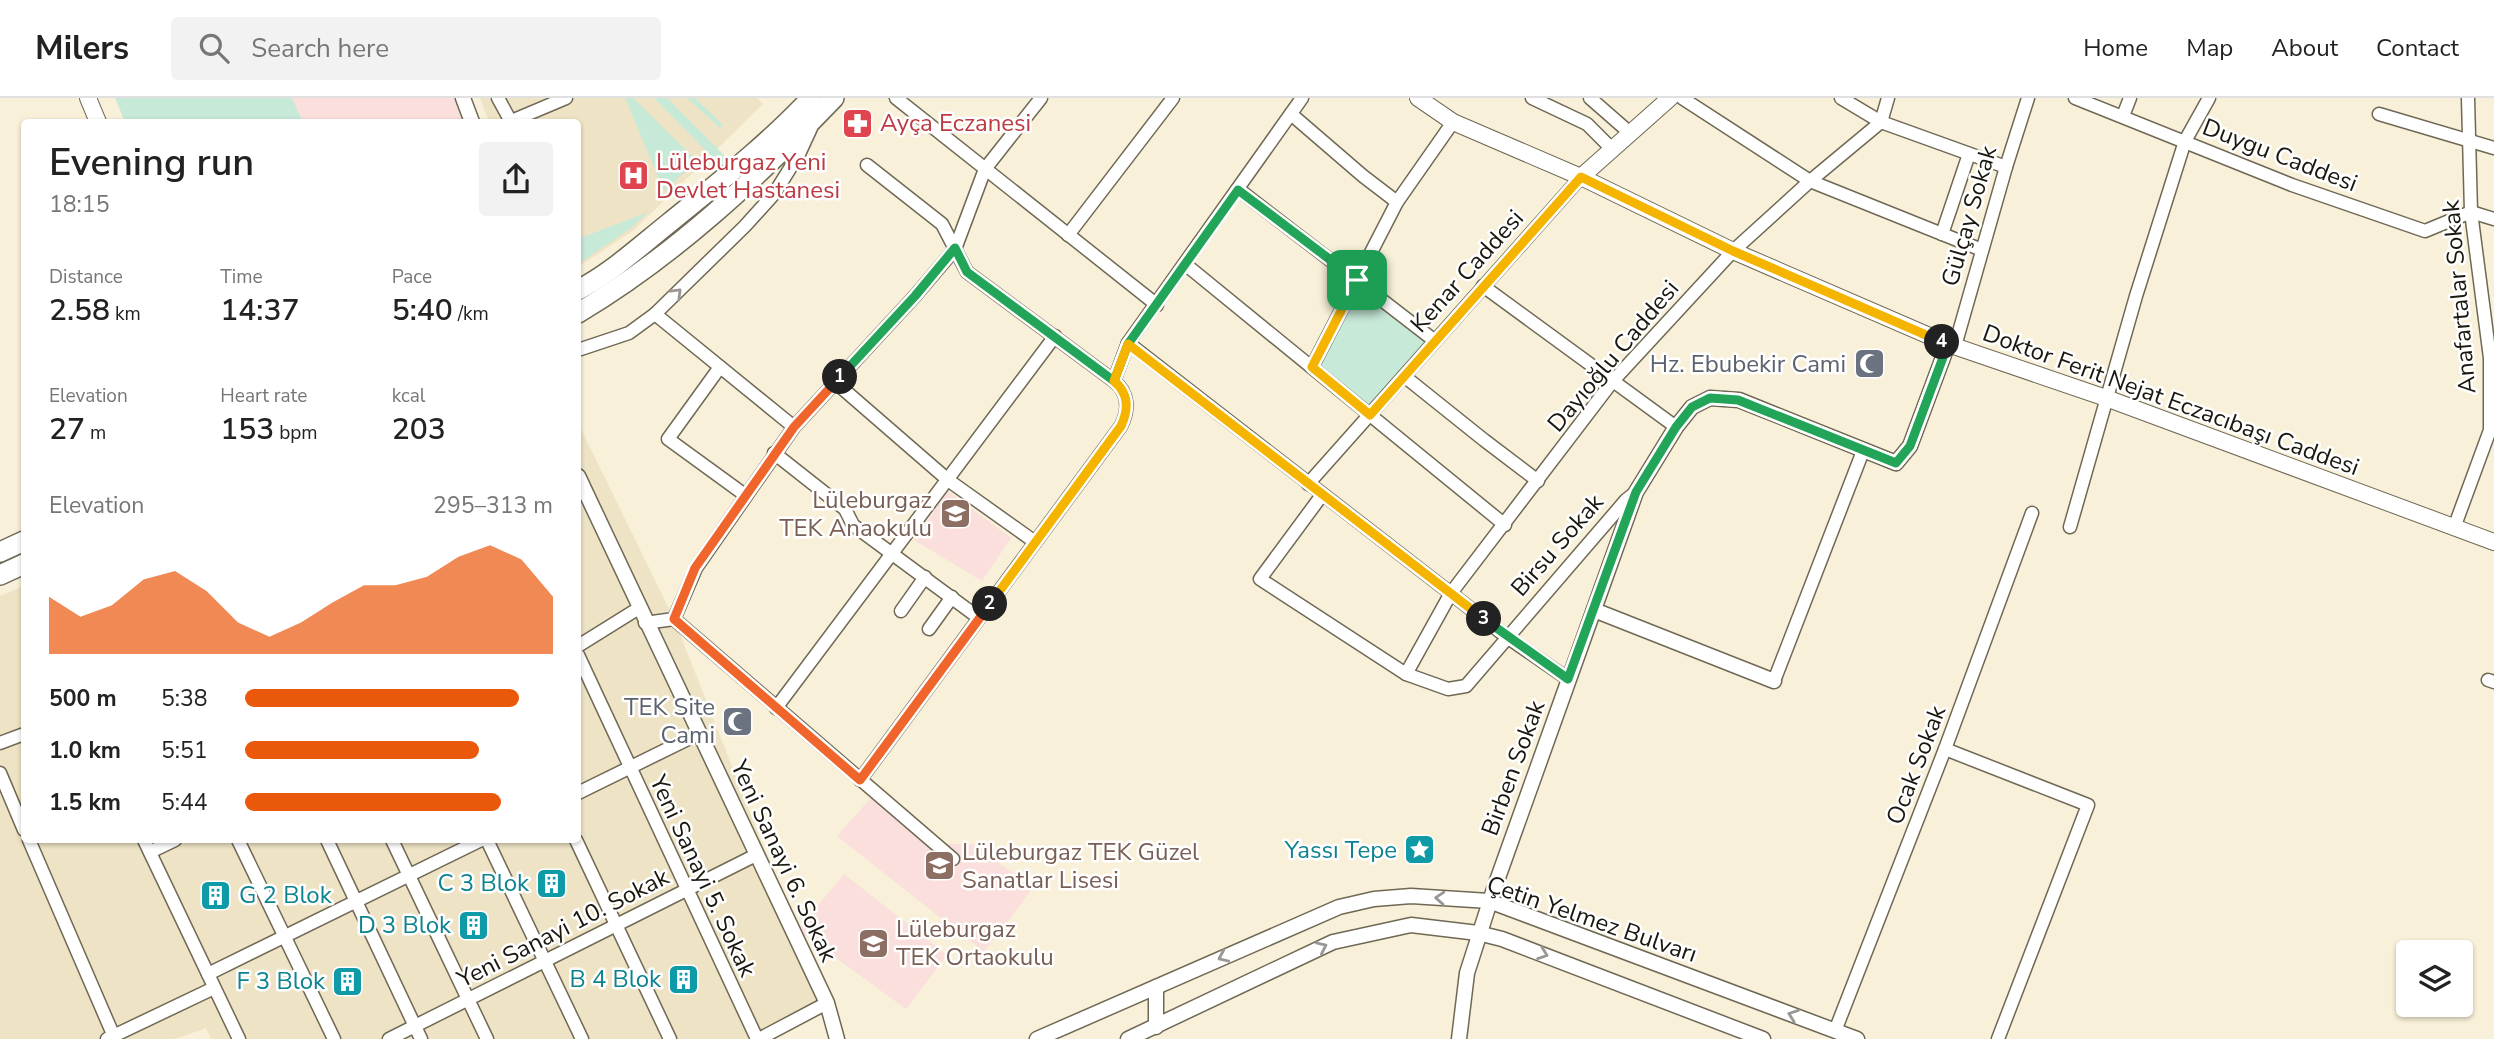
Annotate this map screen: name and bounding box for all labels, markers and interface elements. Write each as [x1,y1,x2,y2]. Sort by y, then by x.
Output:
search box [171,17,661,80]
text: Milers [35,26,129,71]
icon: search [195,29,233,67]
text: Search here [251,31,389,66]
text: Home [2083,32,2148,64]
text: Map [2186,32,2233,64]
text: About [2271,32,2338,64]
text: Contact [2376,32,2459,64]
pharmacy icon: Ayça Eczanesi [840,106,874,140]
place label: Ayça Eczanesi [880,107,1031,139]
street label: Duygu Caddesi [2198,111,2362,199]
text: Evening run [49,137,254,188]
street label: Gülçay Sokak [1934,141,2005,290]
button: share [479,142,553,216]
place label: Lüleburgaz Yeni Devlet Hastanesi [656,146,840,206]
hospital icon: Lüleburgaz Yeni Devlet Hastanesi [616,159,650,193]
text: 18:15 [49,189,109,220]
street label: Anafartalar Sokak [2435,198,2483,395]
street label: Kenar Caddesi [1403,203,1531,339]
pin [1327,250,1387,310]
icon: arrive [1338,261,1376,299]
text: Distance [49,264,123,290]
text: Time [220,264,263,290]
text: Pace [392,264,432,290]
street label: Dayıoğlu Caddesi [1540,273,1686,439]
one-way arrow [668,288,681,301]
text: 2.58 [49,290,110,331]
text: 14:37 [220,290,299,331]
text: 5:40 [392,290,453,331]
text: km [110,301,141,327]
text: /km [453,301,489,327]
street label: Doktor Ferit Nejat Eczacıbaşı Caddesi [1978,317,2364,483]
pin: 4 [1924,324,1960,360]
text: 4 [1936,328,1947,354]
mosque icon: Hz. Ebubekir Cami [1852,347,1886,381]
place label: Hz. Ebubekir Cami [1650,348,1846,380]
pin: 1 [822,360,858,394]
text: 1 [834,363,845,389]
text: Elevation [49,383,128,409]
text: Heart rate [220,383,307,409]
text: kcal [392,383,425,409]
text: 27 [49,409,85,450]
text: 153 [220,409,274,450]
text: 203 [392,409,446,450]
text: m [85,420,106,446]
text: bpm [274,420,318,446]
place label: Lüleburgaz TEK Anaokulu [779,484,932,544]
street label: Birsu Sokak [1504,486,1611,603]
text: Elevation [49,490,144,521]
text: 295–313 m [433,490,553,521]
school or university icon: Lüleburgaz TEK Anaokulu [938,497,972,531]
pin: 2 [972,587,1007,622]
text: 2 [984,590,995,616]
pin: 3 [1466,602,1502,636]
text: 3 [1478,605,1489,631]
text: 500 m [49,683,117,714]
text: 5:38 [161,683,208,714]
place label: TEK Site Cami [624,691,715,751]
street label: Birben Sokak [1474,695,1553,840]
street label: Ocak Sokak [1879,700,1954,829]
mosque icon: TEK Site Cami [721,704,755,738]
text: 1.0 km [49,735,121,766]
text: 5:51 [161,735,208,766]
street label: Yeni Sanayi 6. Sokak [723,754,845,968]
street label: Yeni Sanayi 5. Sokak [642,769,764,983]
text: 1.5 km [49,787,121,818]
text: 5:44 [161,787,208,818]
place icon: Yassı Tepe [1403,833,1437,867]
place label: Yassı Tepe [1284,834,1397,866]
place label: Lüleburgaz TEK Güzel Sanatlar Lisesi [962,836,1199,896]
school or university icon: Lüleburgaz TEK Güzel Sanatlar Lisesi [922,849,956,883]
street label: Yeni Sanayi 10. Sokak [451,860,675,996]
building icon: C 3 Blok [535,866,569,900]
place label: C 3 Blok [438,867,530,899]
street label: Çetin Yelmez Bulvarı [1483,868,1701,970]
building icon: G 2 Blok [199,878,233,912]
place label: G 2 Blok [239,879,333,911]
one-way arrow [1434,890,1445,905]
building icon: D 3 Blok [457,908,491,942]
place label: D 3 Blok [358,909,452,941]
place label: Lüleburgaz TEK Ortaokulu [896,913,1054,973]
school or university icon: Lüleburgaz TEK Ortaokulu [856,926,890,960]
map controls [2396,940,2473,1017]
button: layers [2396,940,2473,1017]
one-way arrow [1315,941,1327,955]
one-way arrow [1537,946,1549,960]
one-way arrow [1218,949,1231,963]
building icon: B 4 Blok [667,962,701,996]
place label: B 4 Blok [569,963,662,995]
building icon: F 3 Blok [331,964,365,998]
place label: F 3 Blok [237,965,326,997]
one-way arrow [1788,1010,1800,1024]

